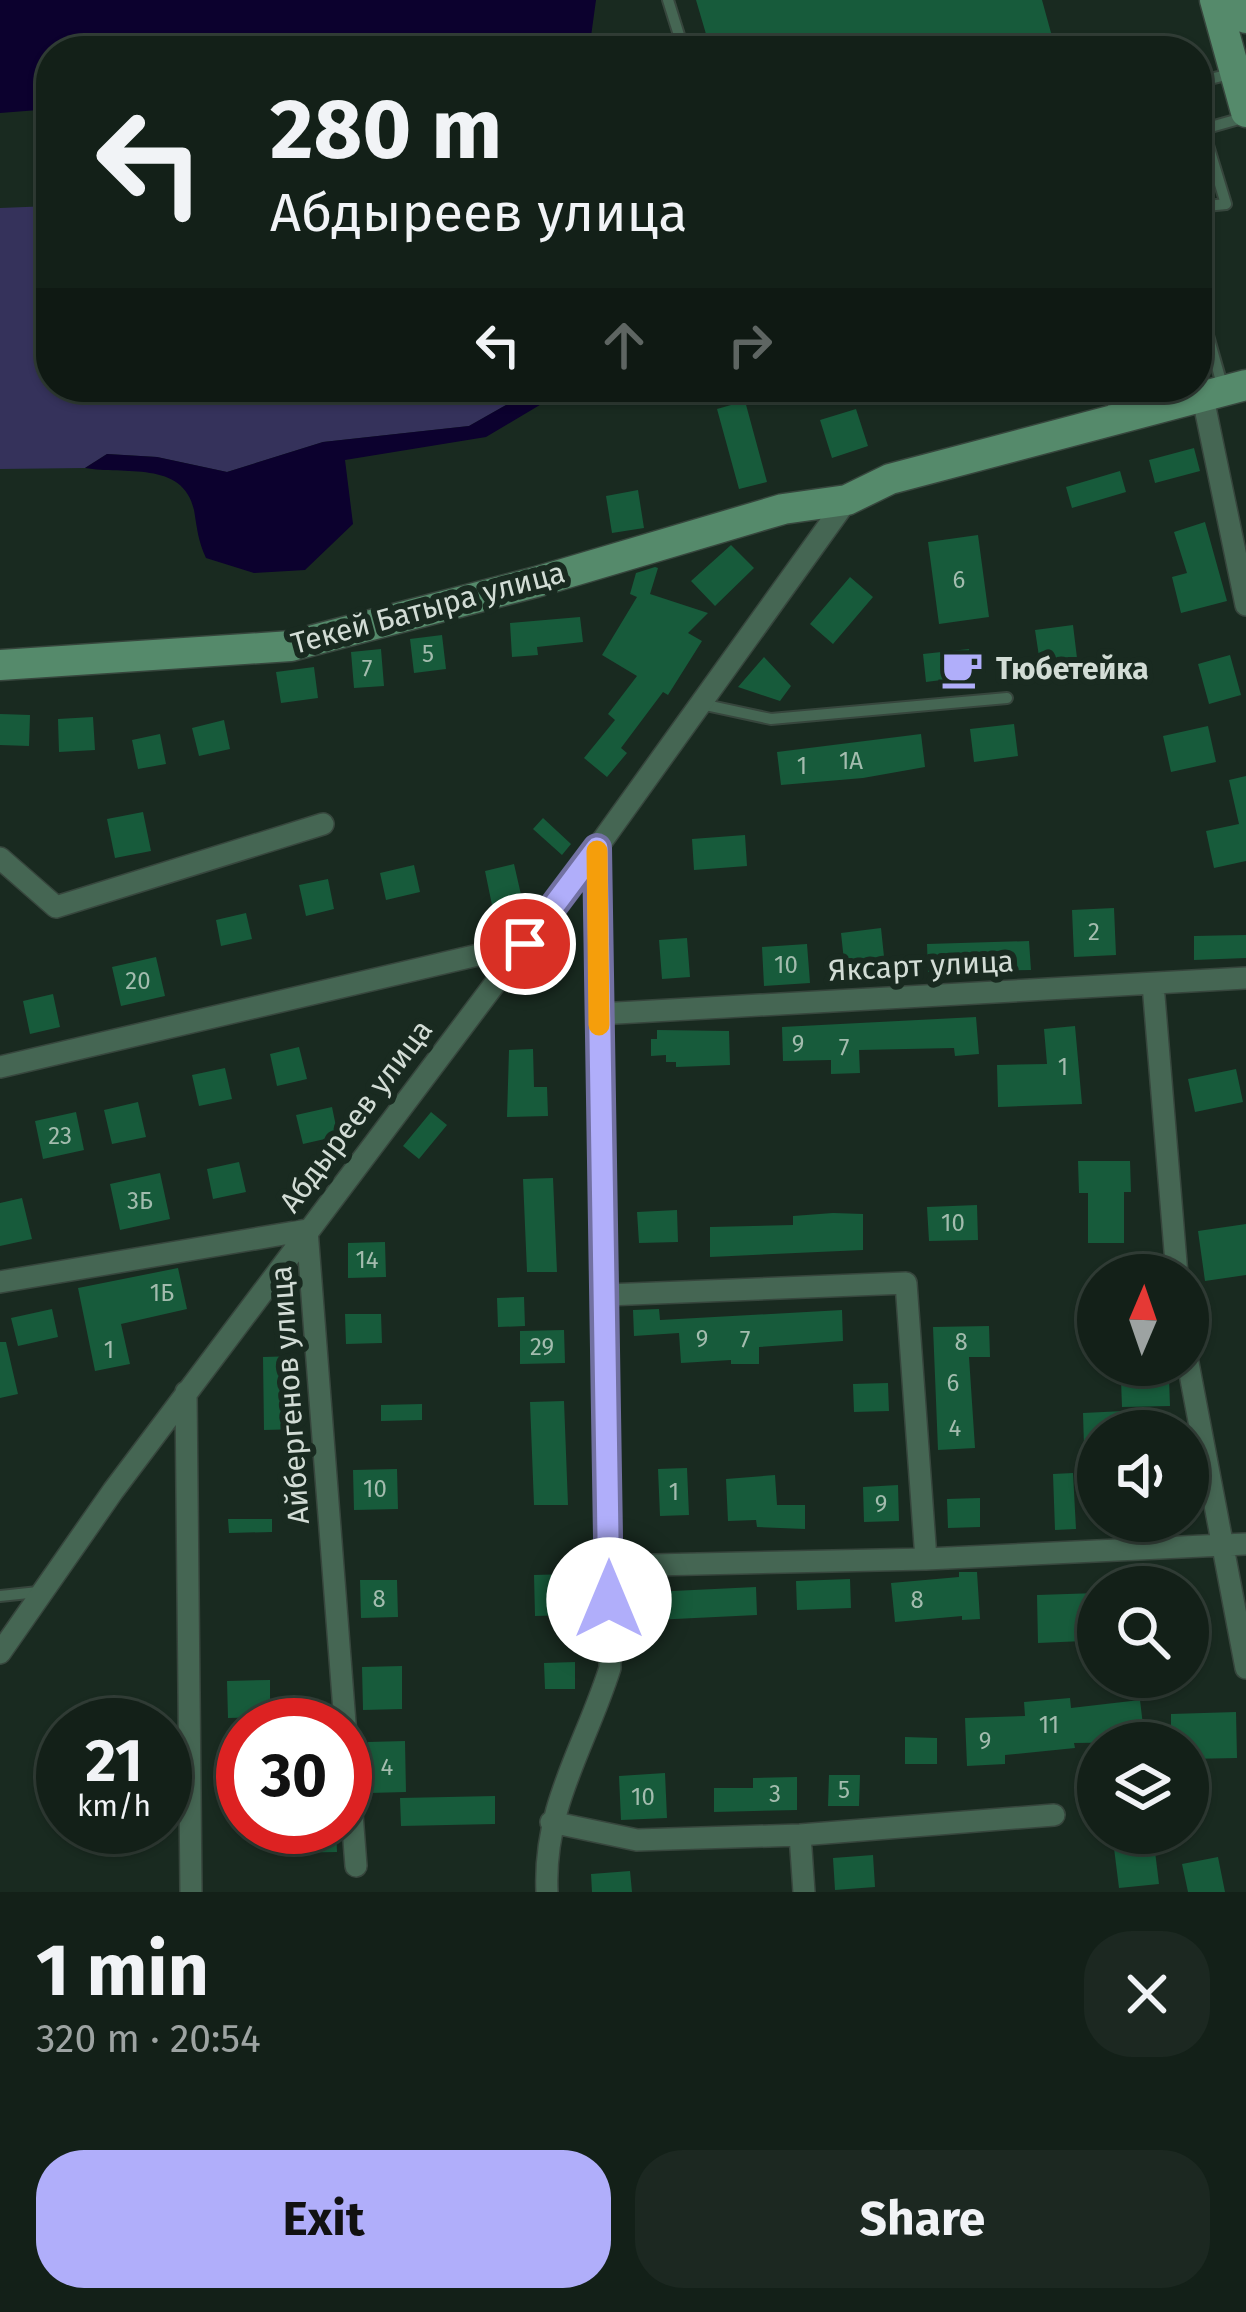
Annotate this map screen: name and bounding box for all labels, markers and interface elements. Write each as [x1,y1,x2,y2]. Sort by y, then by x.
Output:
text: 280 m [270,79,502,180]
icon: left [72,84,228,240]
text: Абдыреев улица [270,181,688,245]
icon: left [465,312,531,378]
icon: ahead [591,312,657,378]
icon: right [717,312,783,378]
street label: Текей Батыра улица [287,554,569,662]
house number: 6 [953,566,965,594]
house number: 5 [422,640,434,668]
cafe icon: Тюбетейка [939,646,985,692]
place label: Тюбетейка [996,651,1149,687]
house number: 7 [362,655,372,683]
house number: 1А [839,747,863,775]
house number: 1 [797,752,807,780]
pin [474,893,576,995]
icon: arrive [492,911,558,977]
house number: 2 [1088,918,1100,946]
street label: Яксарт улица [827,943,1015,989]
house number: 10 [774,951,798,979]
house number: 20 [125,967,151,995]
street label: Абдыреев улица [272,1013,440,1219]
house number: 9 [792,1030,804,1058]
house number: 7 [839,1034,849,1062]
house number: 1 [1058,1053,1068,1081]
house number: 23 [48,1122,72,1150]
house number: 3Б [127,1187,153,1215]
house number: 10 [941,1209,965,1237]
house number: 14 [355,1246,379,1274]
north arrow [1077,1254,1209,1386]
map controls [1077,1254,1209,1854]
street label: Айбергенов улица [263,1265,317,1525]
house number: 1Б [150,1279,174,1307]
house number: 9 [696,1325,708,1353]
house number: 7 [740,1326,750,1354]
house number: 8 [954,1328,968,1356]
house number: 29 [530,1333,554,1361]
house number: 1 [104,1336,114,1364]
house number: 6 [947,1369,959,1397]
button: sound [1077,1410,1209,1542]
house number: 4 [949,1414,962,1442]
house number: 10 [363,1475,387,1503]
house number: 1 [669,1478,679,1506]
house number: 9 [875,1490,887,1518]
position arrow [546,1537,672,1663]
button: search [1077,1566,1209,1698]
house number: 8 [372,1585,386,1613]
house number: 8 [910,1586,924,1614]
speed limit sign: 30 [216,1698,372,1854]
house number: 11 [1039,1711,1059,1739]
button: layers [1077,1722,1209,1854]
text: 21 [85,1725,143,1797]
house number: 9 [979,1727,991,1755]
house number: 4 [381,1753,394,1781]
house number: 5 [838,1776,850,1804]
house number: 3 [769,1780,781,1808]
house number: 10 [631,1783,655,1811]
text: km/h [77,1788,151,1824]
text: 1 min [36,1928,209,2014]
button: close [1084,1931,1210,2057]
text: 320 m · 20:54 [36,2016,261,2062]
button: Exit [36,2150,611,2288]
button: Share [635,2150,1210,2288]

